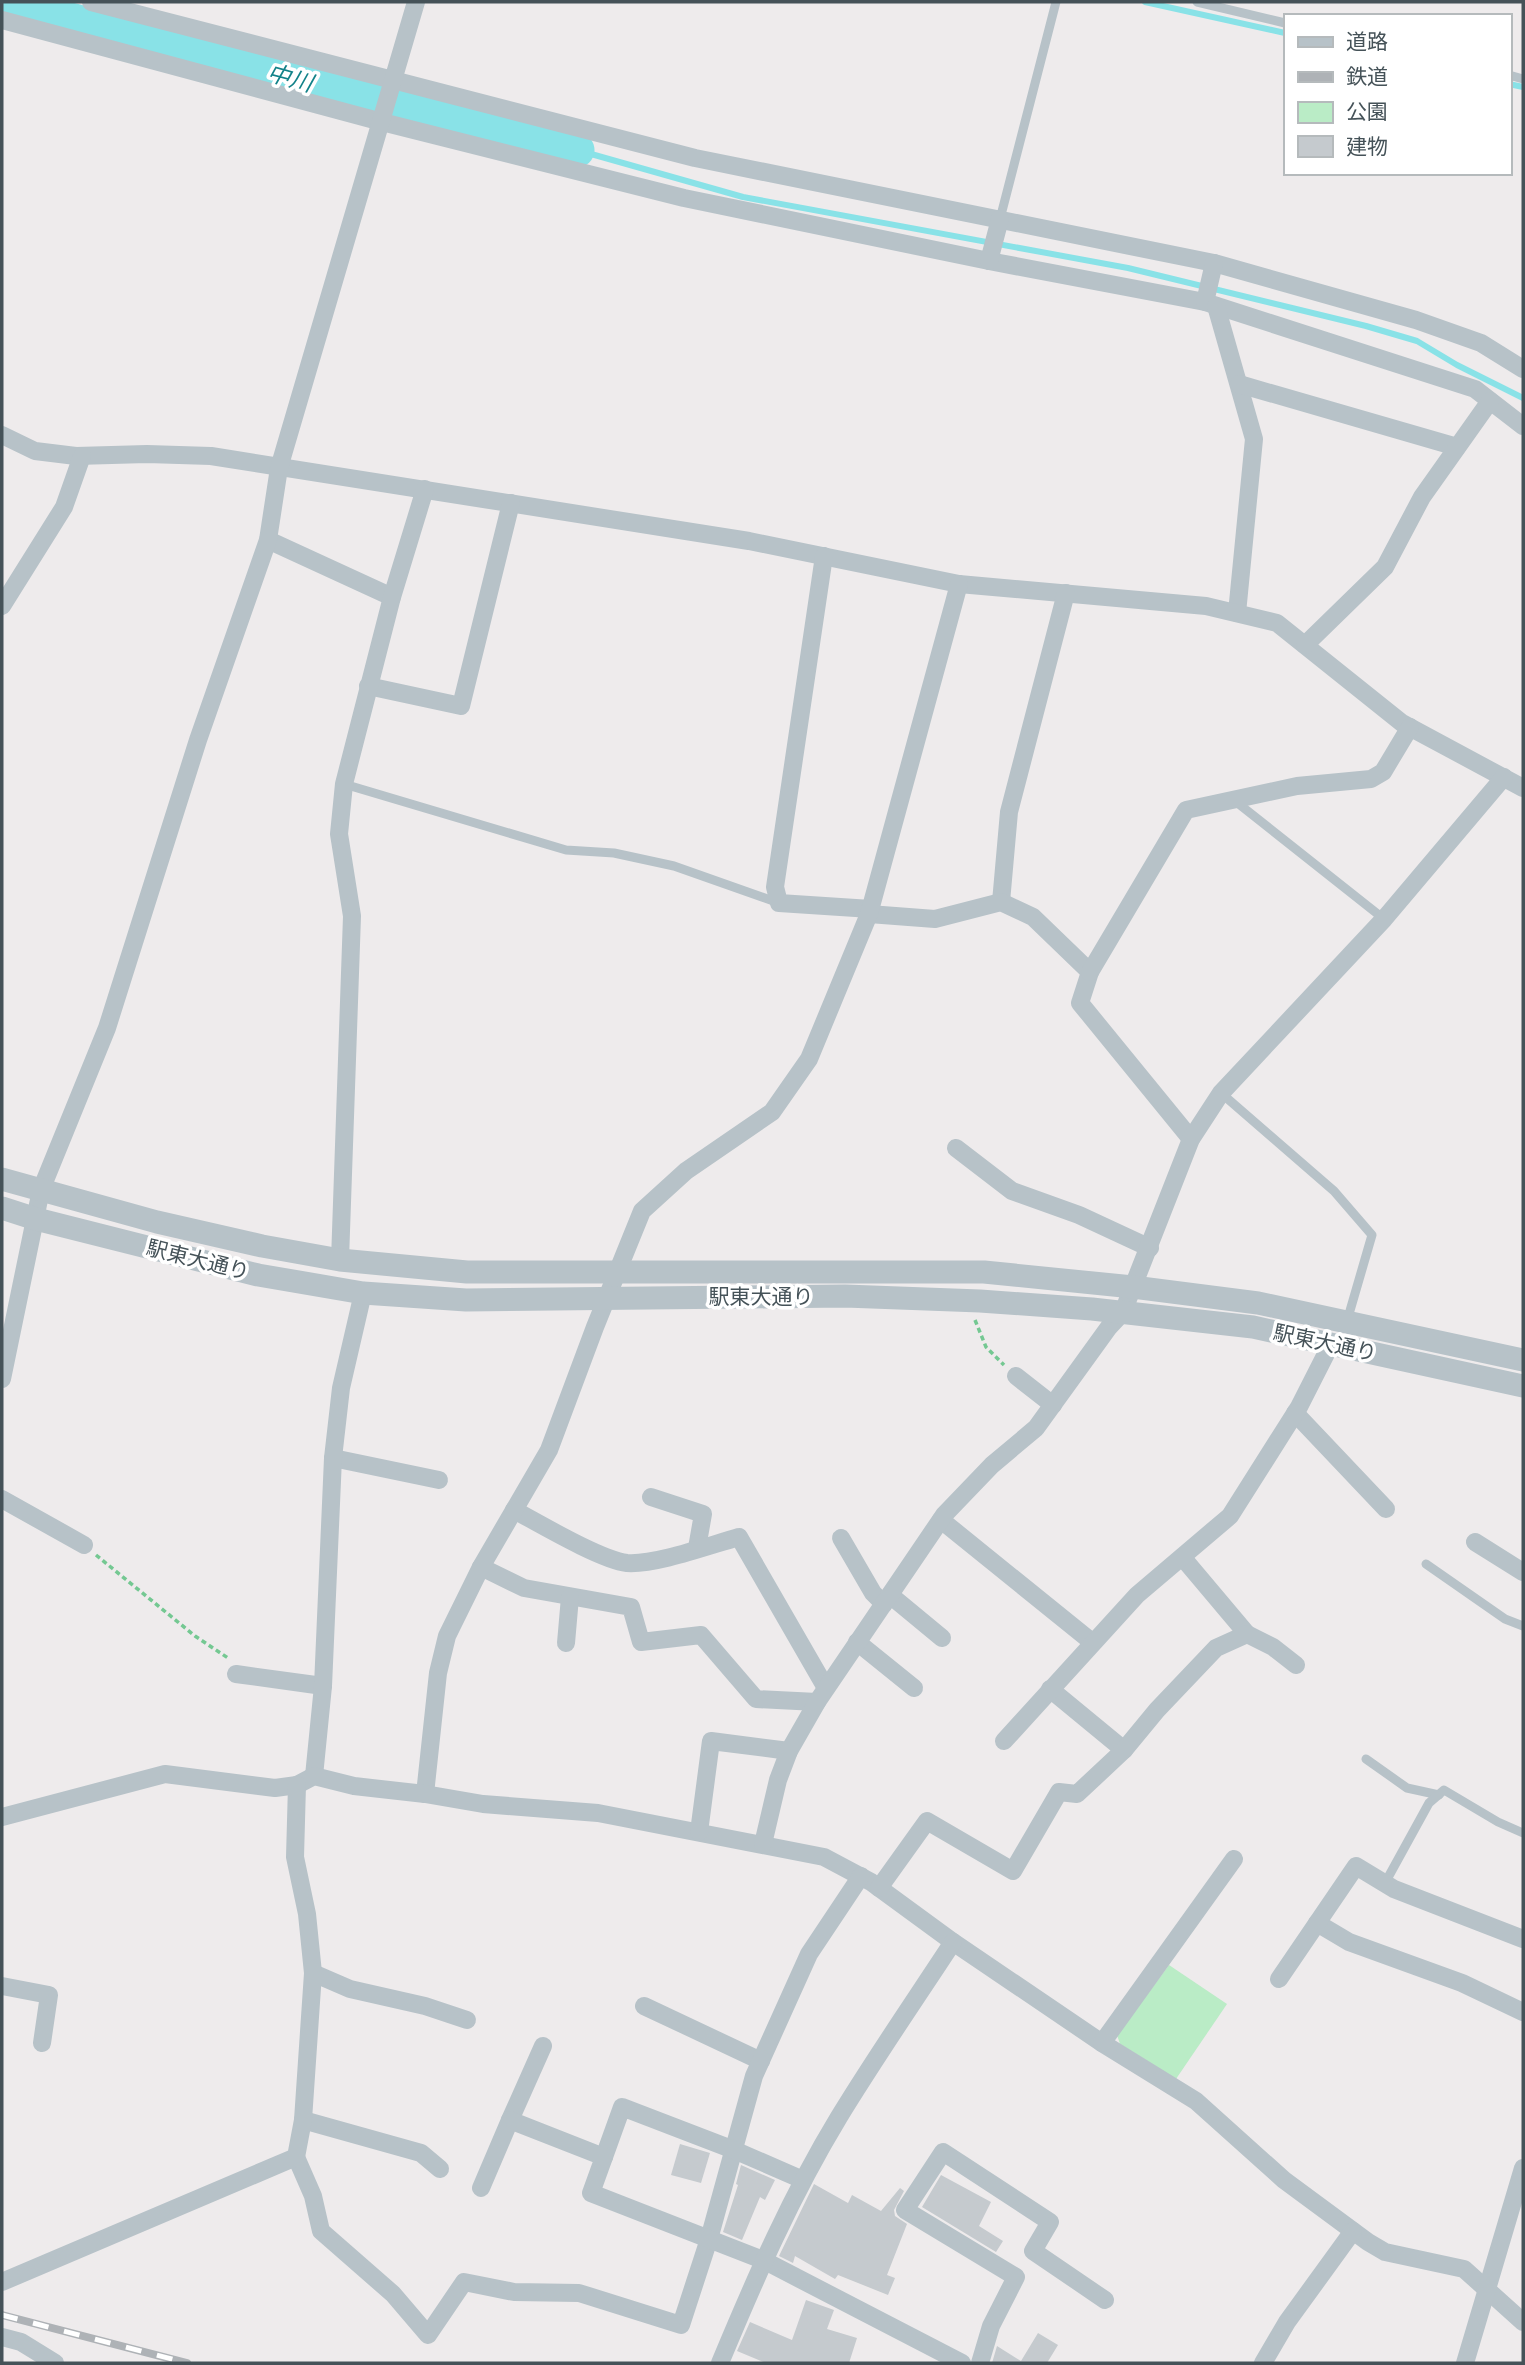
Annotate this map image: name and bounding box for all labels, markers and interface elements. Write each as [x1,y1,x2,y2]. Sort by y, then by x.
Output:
legend [1284,14,1511,175]
text: 道路 [1346,27,1388,57]
water label: 中川 [263,56,320,101]
text: 鉄道 [1346,62,1388,92]
text: 公園 [1346,97,1388,127]
text: 建物 [1346,132,1388,162]
street label: 駅東大通り [143,1233,253,1287]
street label: 駅東大通り [709,1282,814,1312]
street label: 駅東大通り [1271,1317,1379,1369]

